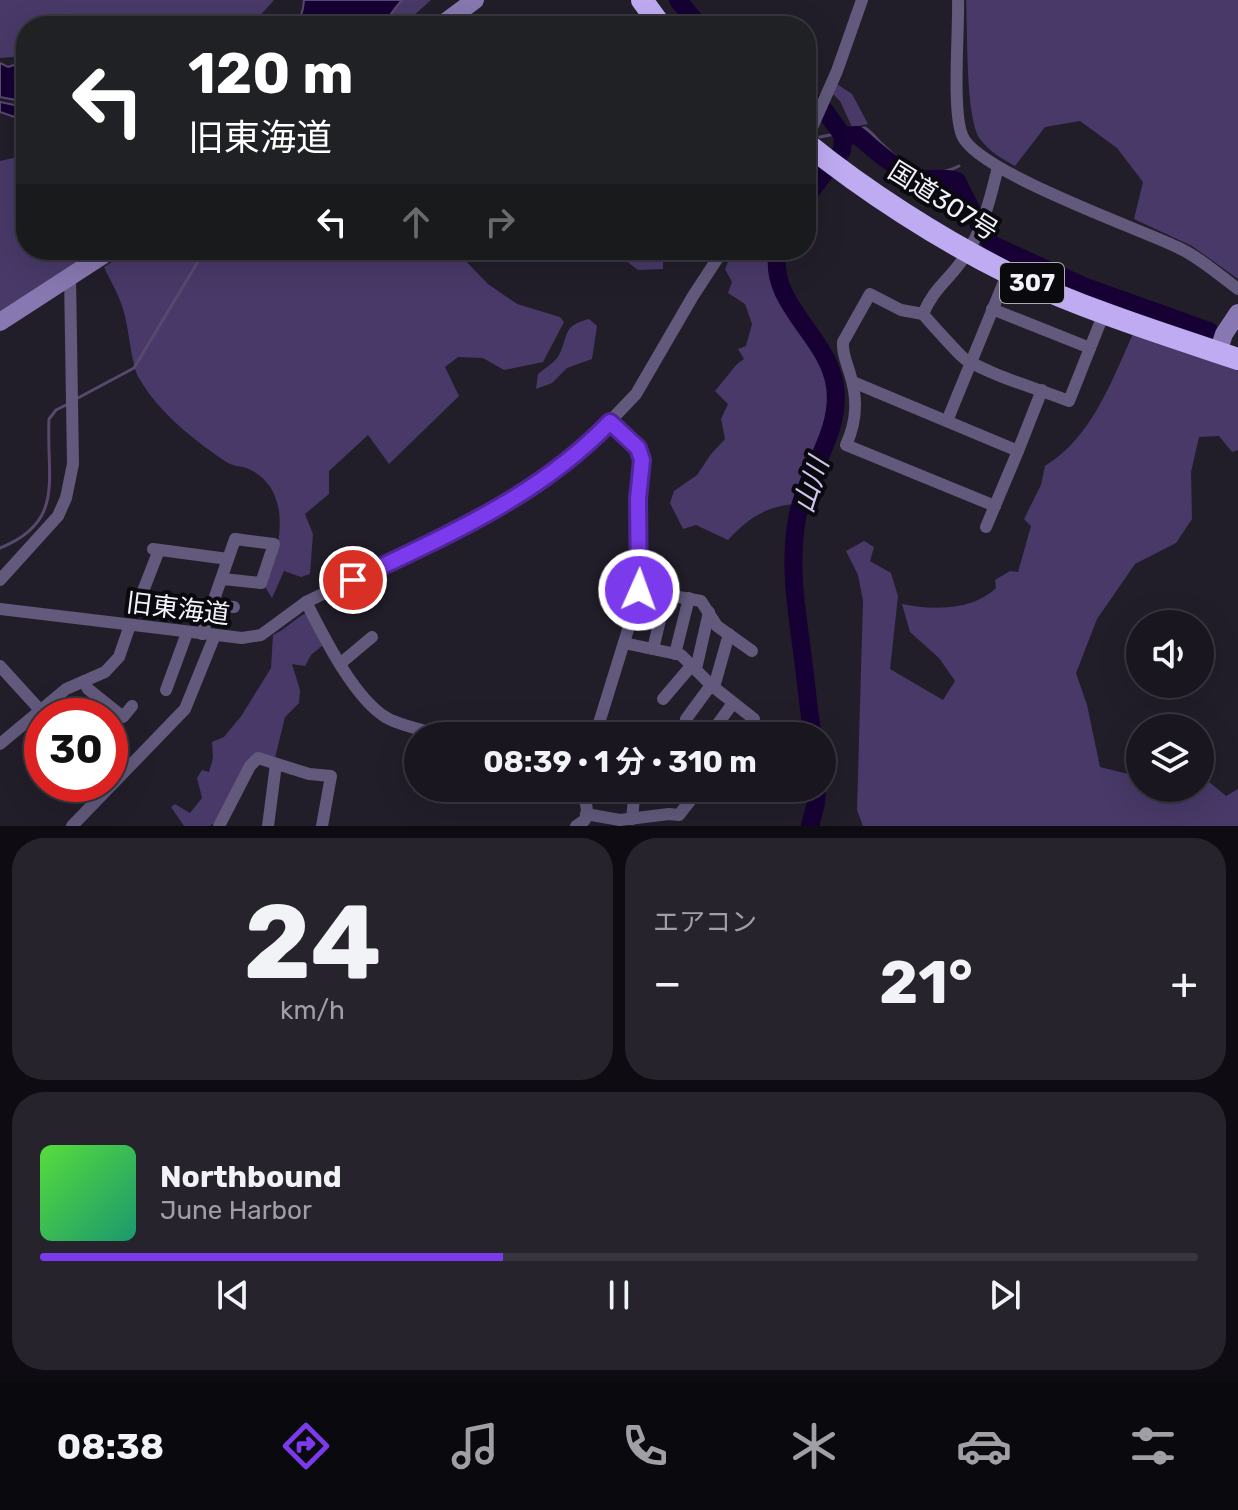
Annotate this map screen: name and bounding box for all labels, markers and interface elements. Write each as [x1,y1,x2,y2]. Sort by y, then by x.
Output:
text: 120 m [188,41,354,107]
icon: left [56,48,160,152]
text: 旧東海道 [188,116,332,159]
street label: 国道307号 [882,155,1004,247]
icon: left [310,200,354,244]
icon: ahead [394,200,438,244]
icon: right [478,200,522,244]
road number: 307 [1000,263,1064,303]
water label: 山川 [787,450,836,517]
pin [319,546,387,614]
position arrow [597,548,681,632]
icon: arrive [331,558,375,602]
street label: 旧東海道 [124,587,232,631]
map controls [1126,610,1214,802]
button: sound [1126,610,1214,698]
speed limit sign: 30 [24,698,128,802]
button: layers [1126,714,1214,802]
text: 08:39 · 1 分 · 310 m [483,744,757,780]
text: 24 [243,881,382,1004]
text: エアコン [653,907,757,938]
text: 21° [879,947,973,1018]
text: − [653,957,682,1009]
text: + [1171,957,1198,1009]
text: km/h [280,995,345,1026]
text: Northbound [160,1159,342,1195]
text: June Harbor [160,1195,312,1226]
icon: previous [211,1273,255,1317]
icon: pause [597,1273,641,1317]
icon: next [983,1273,1027,1317]
icon: directions [278,1418,334,1474]
icon: music [447,1418,503,1474]
icon: phone [617,1418,673,1474]
icon: climate [786,1418,842,1474]
icon: car [956,1418,1012,1474]
icon: filters [1125,1418,1181,1474]
text: 08:38 [57,1425,164,1468]

